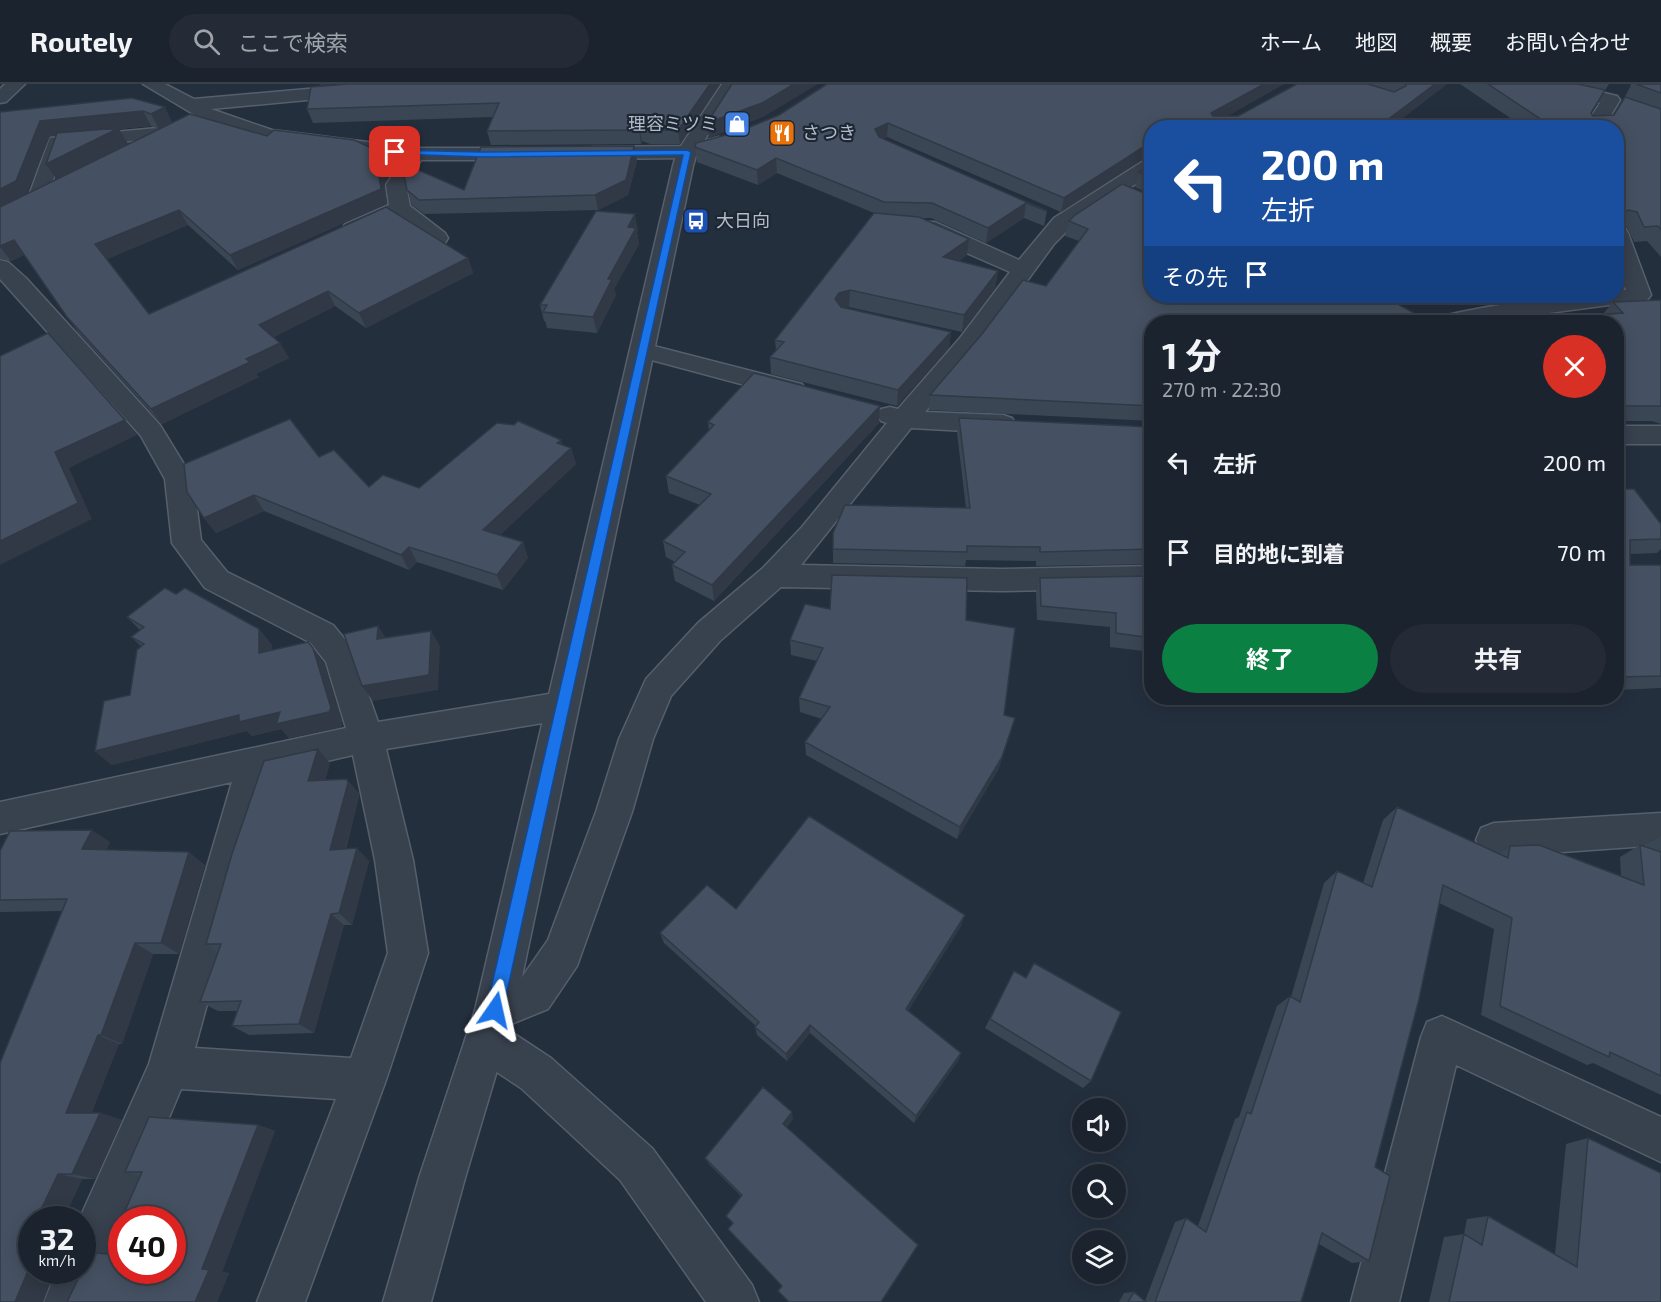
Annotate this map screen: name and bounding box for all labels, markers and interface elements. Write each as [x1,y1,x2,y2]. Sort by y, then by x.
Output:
search box [169,14,589,68]
text: Routely [30,24,133,58]
icon: search [190,25,223,58]
text: ここで検索 [238,29,348,55]
text: ホーム [1260,29,1322,54]
text: 地図 [1355,29,1397,54]
text: 概要 [1430,29,1472,54]
text: お問い合わせ [1505,29,1631,54]
shop icon: 理容ミツミ [722,109,752,139]
place label: 理容ミツミ [628,112,718,134]
restaurant icon: さつき [767,118,797,148]
place label: さつき [802,121,856,143]
pin [369,126,420,177]
icon: arrive [378,135,411,168]
text: 200 m [1261,138,1384,188]
icon: left [1162,144,1240,222]
text: 左折 [1261,193,1315,225]
bus stop icon: 大日向 [681,206,711,236]
place label: 大日向 [716,209,770,231]
icon: arrive [1240,258,1273,291]
text: その先 [1162,263,1228,289]
text: 1 分 [1162,333,1221,376]
button: close [1543,335,1606,398]
text: 270 m · 22:30 [1162,377,1282,401]
icon: left [1162,446,1195,479]
text: 200 m [1543,449,1606,475]
text: 左折 [1213,450,1257,476]
icon: arrive [1162,536,1195,569]
text: 70 m [1557,539,1606,565]
text: 目的地に到着 [1213,540,1345,566]
button: 終了 [1162,624,1378,693]
button: 共有 [1390,624,1606,693]
position arrow [463,978,527,1042]
map controls [1072,1098,1126,1284]
button: sound [1072,1098,1126,1152]
button: search [1072,1164,1126,1218]
speed limit sign: 40 [108,1206,186,1284]
text: 32 [40,1220,74,1256]
button: layers [1072,1230,1126,1284]
text: km/h [38,1251,76,1269]

